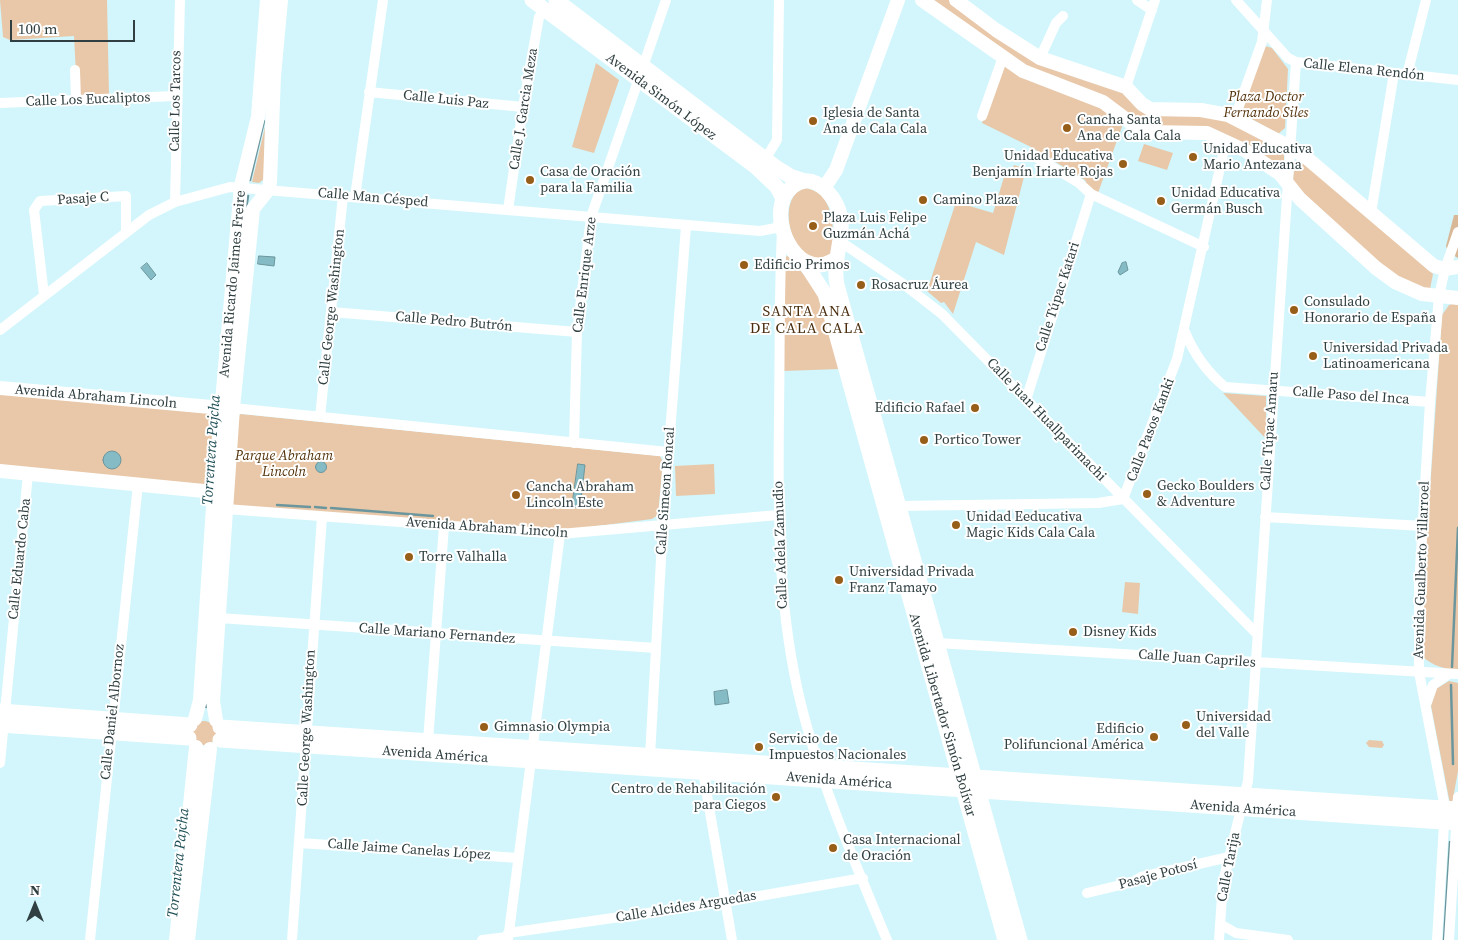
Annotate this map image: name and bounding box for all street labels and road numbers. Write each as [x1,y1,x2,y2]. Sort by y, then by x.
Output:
street label: Calle J. Garcia Meza [506,47,542,171]
street label: Calle Los Tarcos [167,50,185,152]
street label: Avenida Simón López [602,50,720,144]
street label: Calle Elena Rendón [1302,55,1426,85]
street label: Calle Luis Paz [402,87,490,113]
street label: Calle Los Eucaliptos [25,89,151,111]
street label: Calle Man Césped [317,185,429,211]
street label: Pasaje C [57,189,109,209]
street label: Avenida Ricardo Jaimes Freire [216,190,250,378]
street label: Calle Enrique Arze [570,216,600,334]
street label: Calle George Washington [315,228,349,386]
street label: Calle Túpac Katari [1032,240,1084,354]
street label: Calle Pedro Butrón [395,309,513,335]
street label: Calle Juan Huallparimachi [983,355,1109,485]
street label: Calle Túpac Amaru [1257,371,1283,491]
street label: Calle Pasos Kanki [1123,376,1179,484]
street label: Avenida Abraham Lincoln [14,382,178,412]
street label: Calle Paso del Inca [1292,384,1410,408]
street label: Calle Simeon Roncal [653,426,679,556]
street label: Calle Adela Zamudio [770,481,792,609]
street label: Avenida Gualberto Villarroel [1410,481,1434,659]
street label: Calle Eduardo Caba [5,497,35,621]
street label: Avenida Abraham Lincoln [405,514,569,542]
street label: Avenida Libertador Simón Bolívar [905,611,979,819]
street label: Calle Mariano Fernandez [358,620,516,648]
street label: Calle Daniel Albornoz [98,643,128,781]
street label: Calle Juan Capriles [1138,647,1256,671]
street label: Calle George Washington [295,649,319,807]
street label: Avenida América [381,743,489,767]
street label: Avenida América [785,769,893,793]
street label: Avenida América [1189,797,1297,821]
street label: Calle Tarija [1214,831,1244,903]
street label: Calle Jaime Canelas López [327,836,491,864]
street label: Pasaje Potosí [1117,856,1199,894]
street label: Calle Alcides Arguedas [615,888,757,926]

